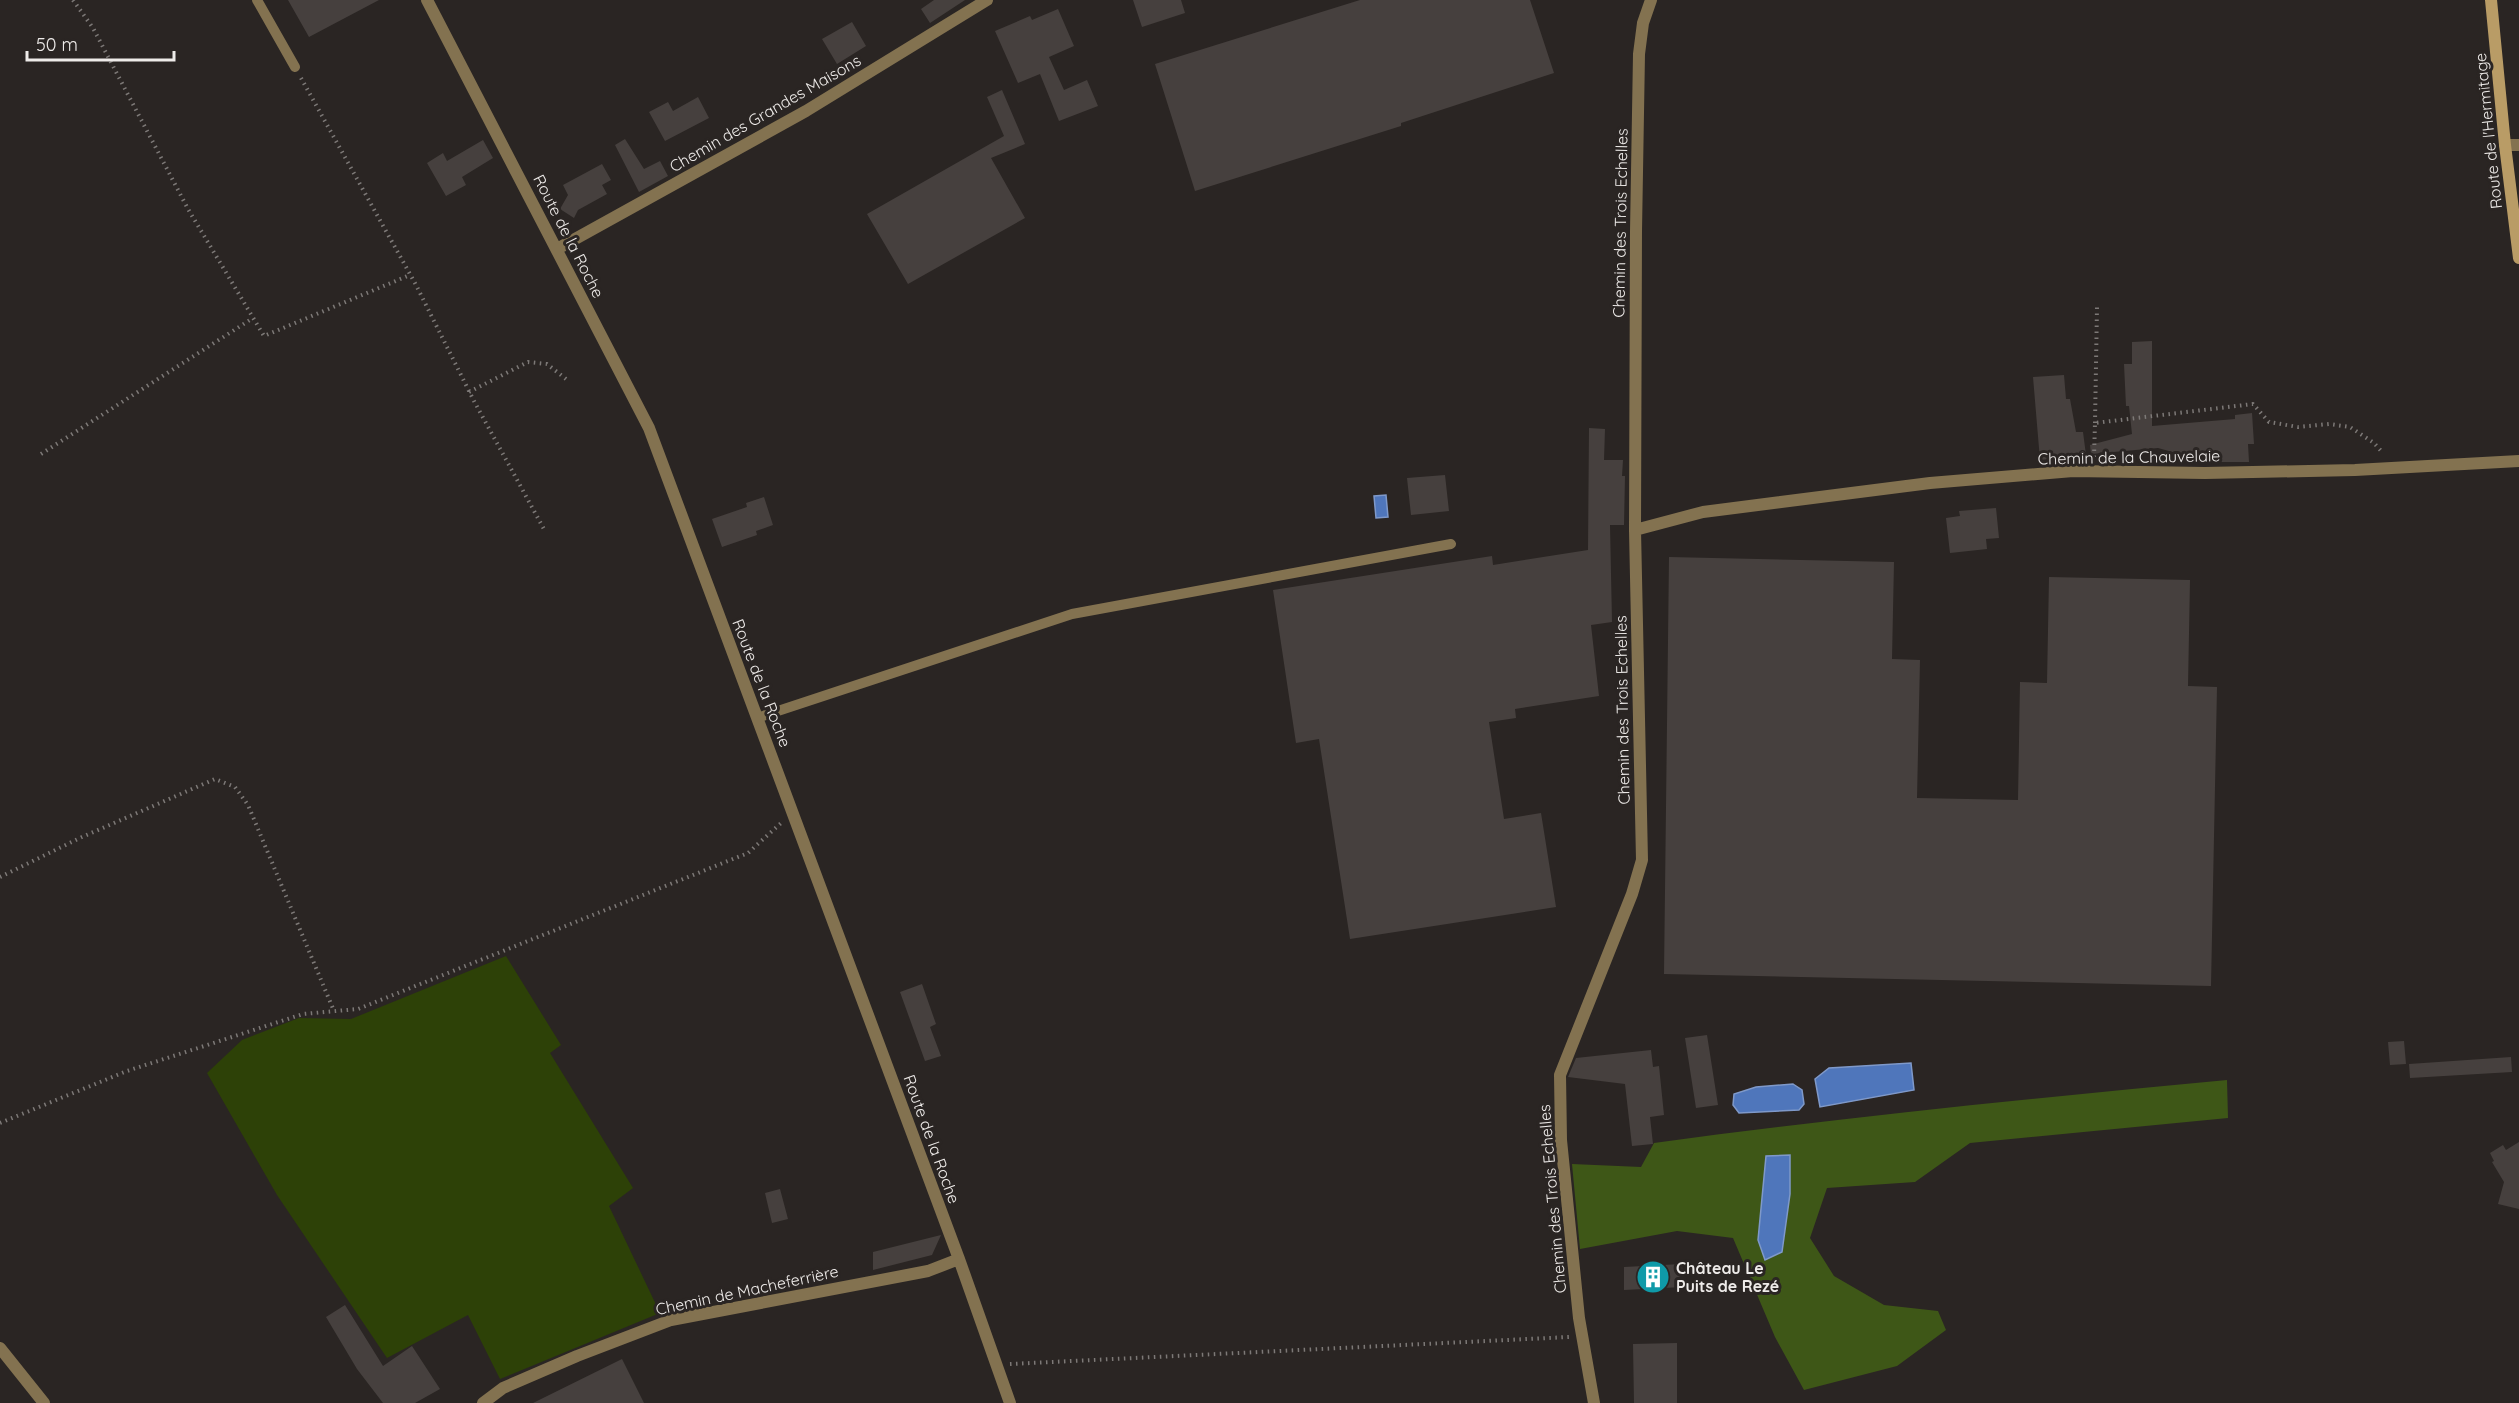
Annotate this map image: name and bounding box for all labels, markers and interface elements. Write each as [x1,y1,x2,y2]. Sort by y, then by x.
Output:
scale bar [27,24,174,62]
text: 50 m [36,33,78,56]
street label: Chemin des Grandes Maisons [666,50,864,176]
street label: Route de l'Hermitage [2470,52,2506,210]
street label: Chemin des Trois Echelles [1608,128,1632,318]
street label: Route de la Roche [529,171,609,301]
street label: Chemin de la Chauvelaie [2038,445,2220,469]
street label: Chemin des Trois Echelles [1610,615,1634,805]
street label: Route de la Roche [728,616,796,750]
street label: Route de la Roche [899,1072,965,1206]
street label: Chemin des Trois Echelles [1534,1104,1570,1294]
place label: Château Le Puits de Rezé [1676,1258,1779,1296]
building icon: Château Le Puits de Rezé [1635,1259,1671,1295]
street label: Chemin de Macheferrière [654,1261,840,1319]

